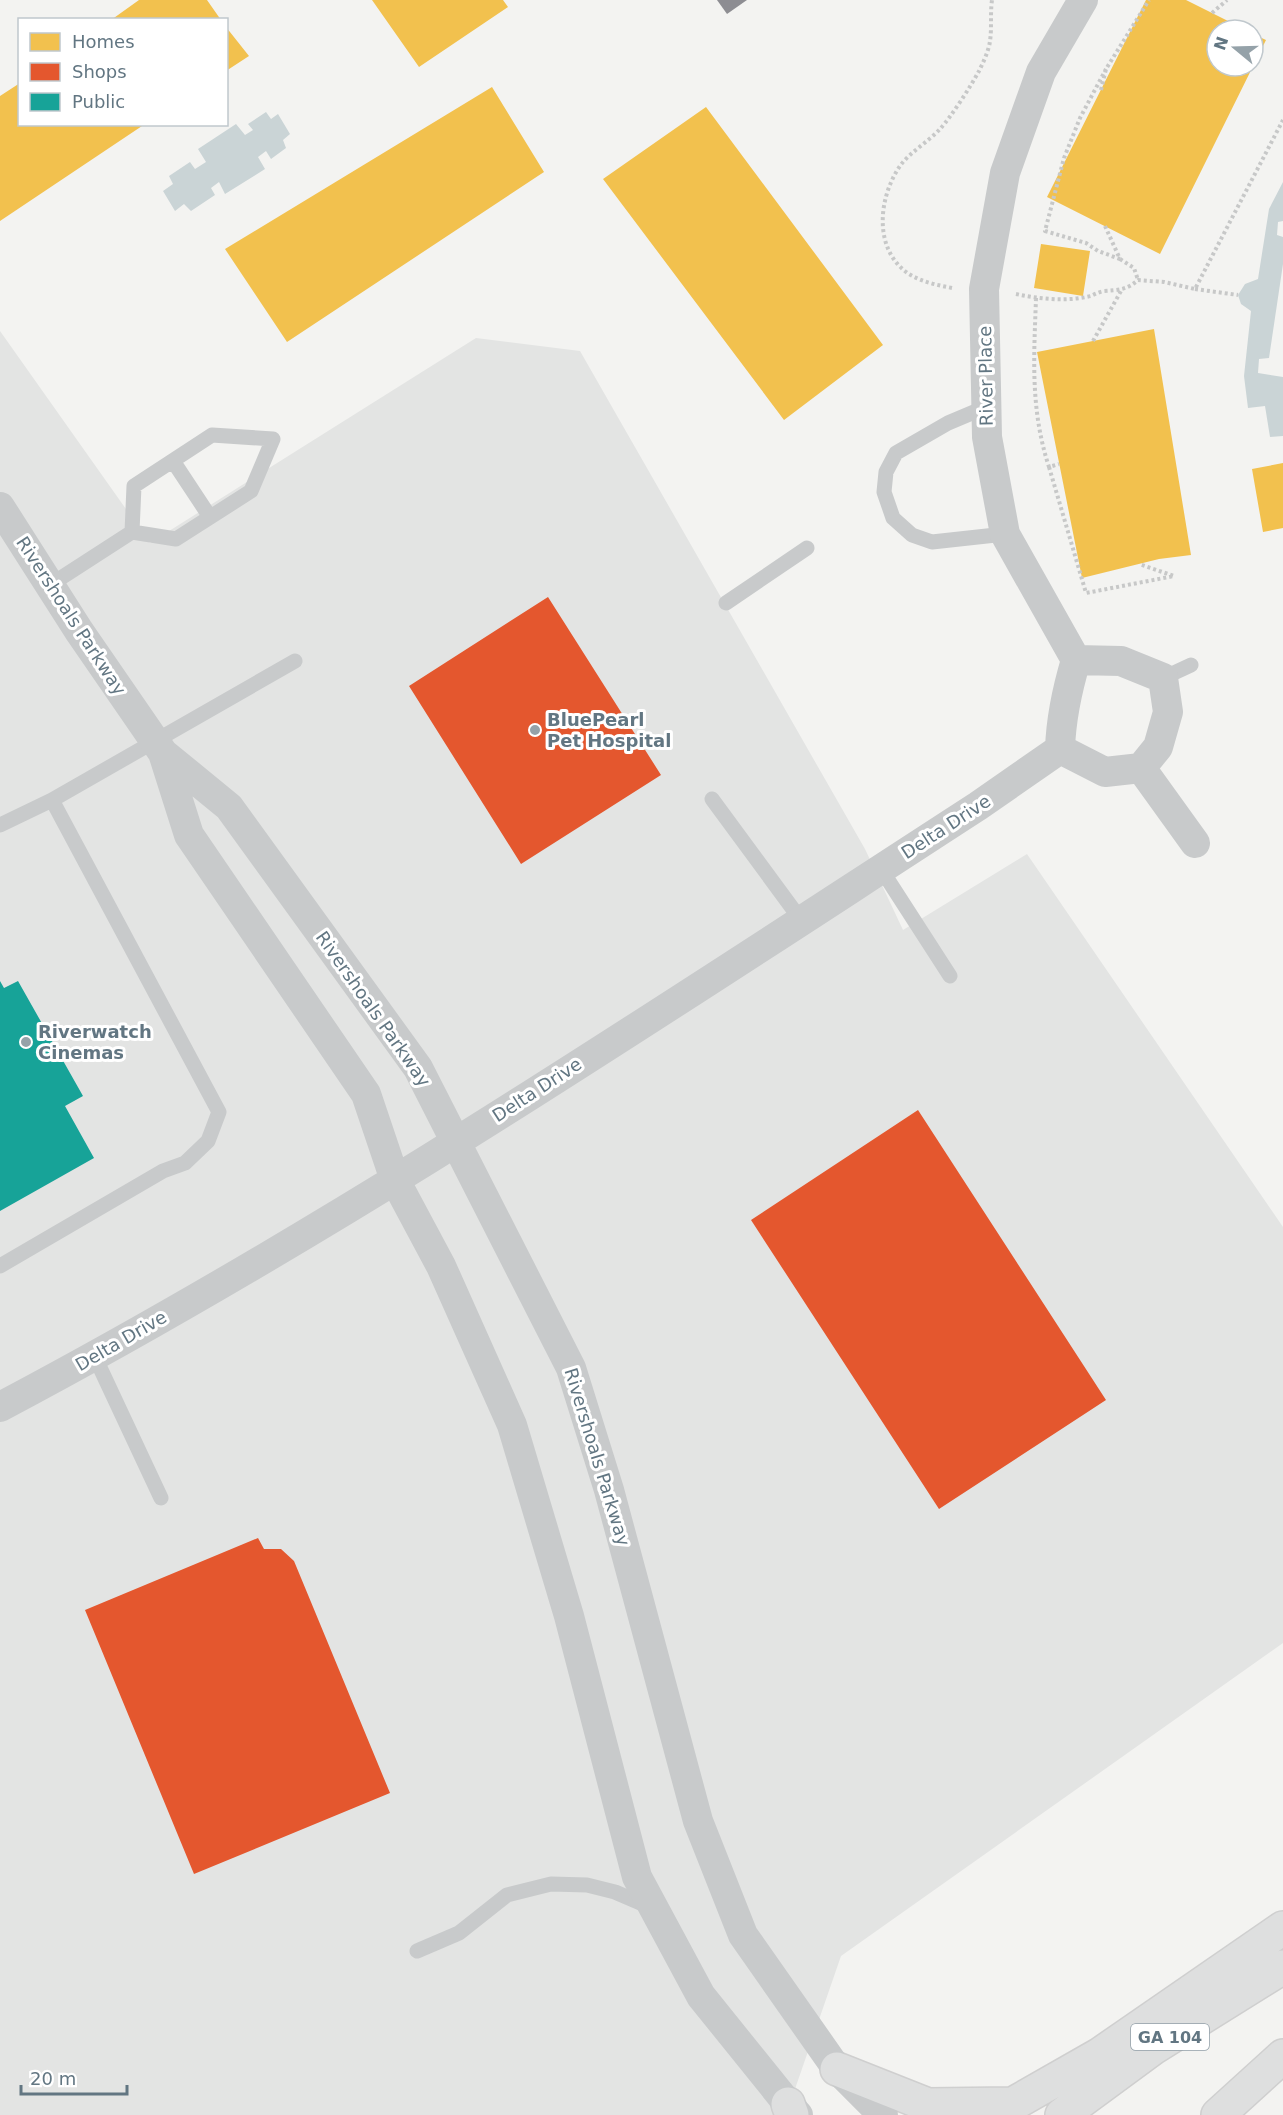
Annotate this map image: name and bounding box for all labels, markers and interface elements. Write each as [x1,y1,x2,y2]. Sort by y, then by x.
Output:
legend [18,18,228,126]
north arrow [1205,18,1265,78]
text: Homes [72,31,135,52]
text: N [1210,34,1232,53]
text: Shops [72,61,127,82]
text: Public [72,91,125,112]
street label: River Place [974,326,997,426]
street label: Rivershoals Parkway [12,532,131,699]
place label: BluePearl Pet Hospital [547,709,671,751]
marker: BluePearl Pet Hospital [528,723,542,737]
street label: Delta Drive [897,790,994,863]
street label: Rivershoals Parkway [312,927,435,1091]
place label: Riverwatch Cinemas [38,1021,152,1063]
marker: Riverwatch Cinemas [19,1035,33,1049]
street label: Delta Drive [488,1053,585,1126]
street label: Delta Drive [71,1306,170,1375]
street label: Rivershoals Parkway [560,1365,635,1549]
road number: GA 104 [1131,2024,1209,2050]
scale bar [21,2058,128,2096]
text: 20 m [30,2068,76,2089]

